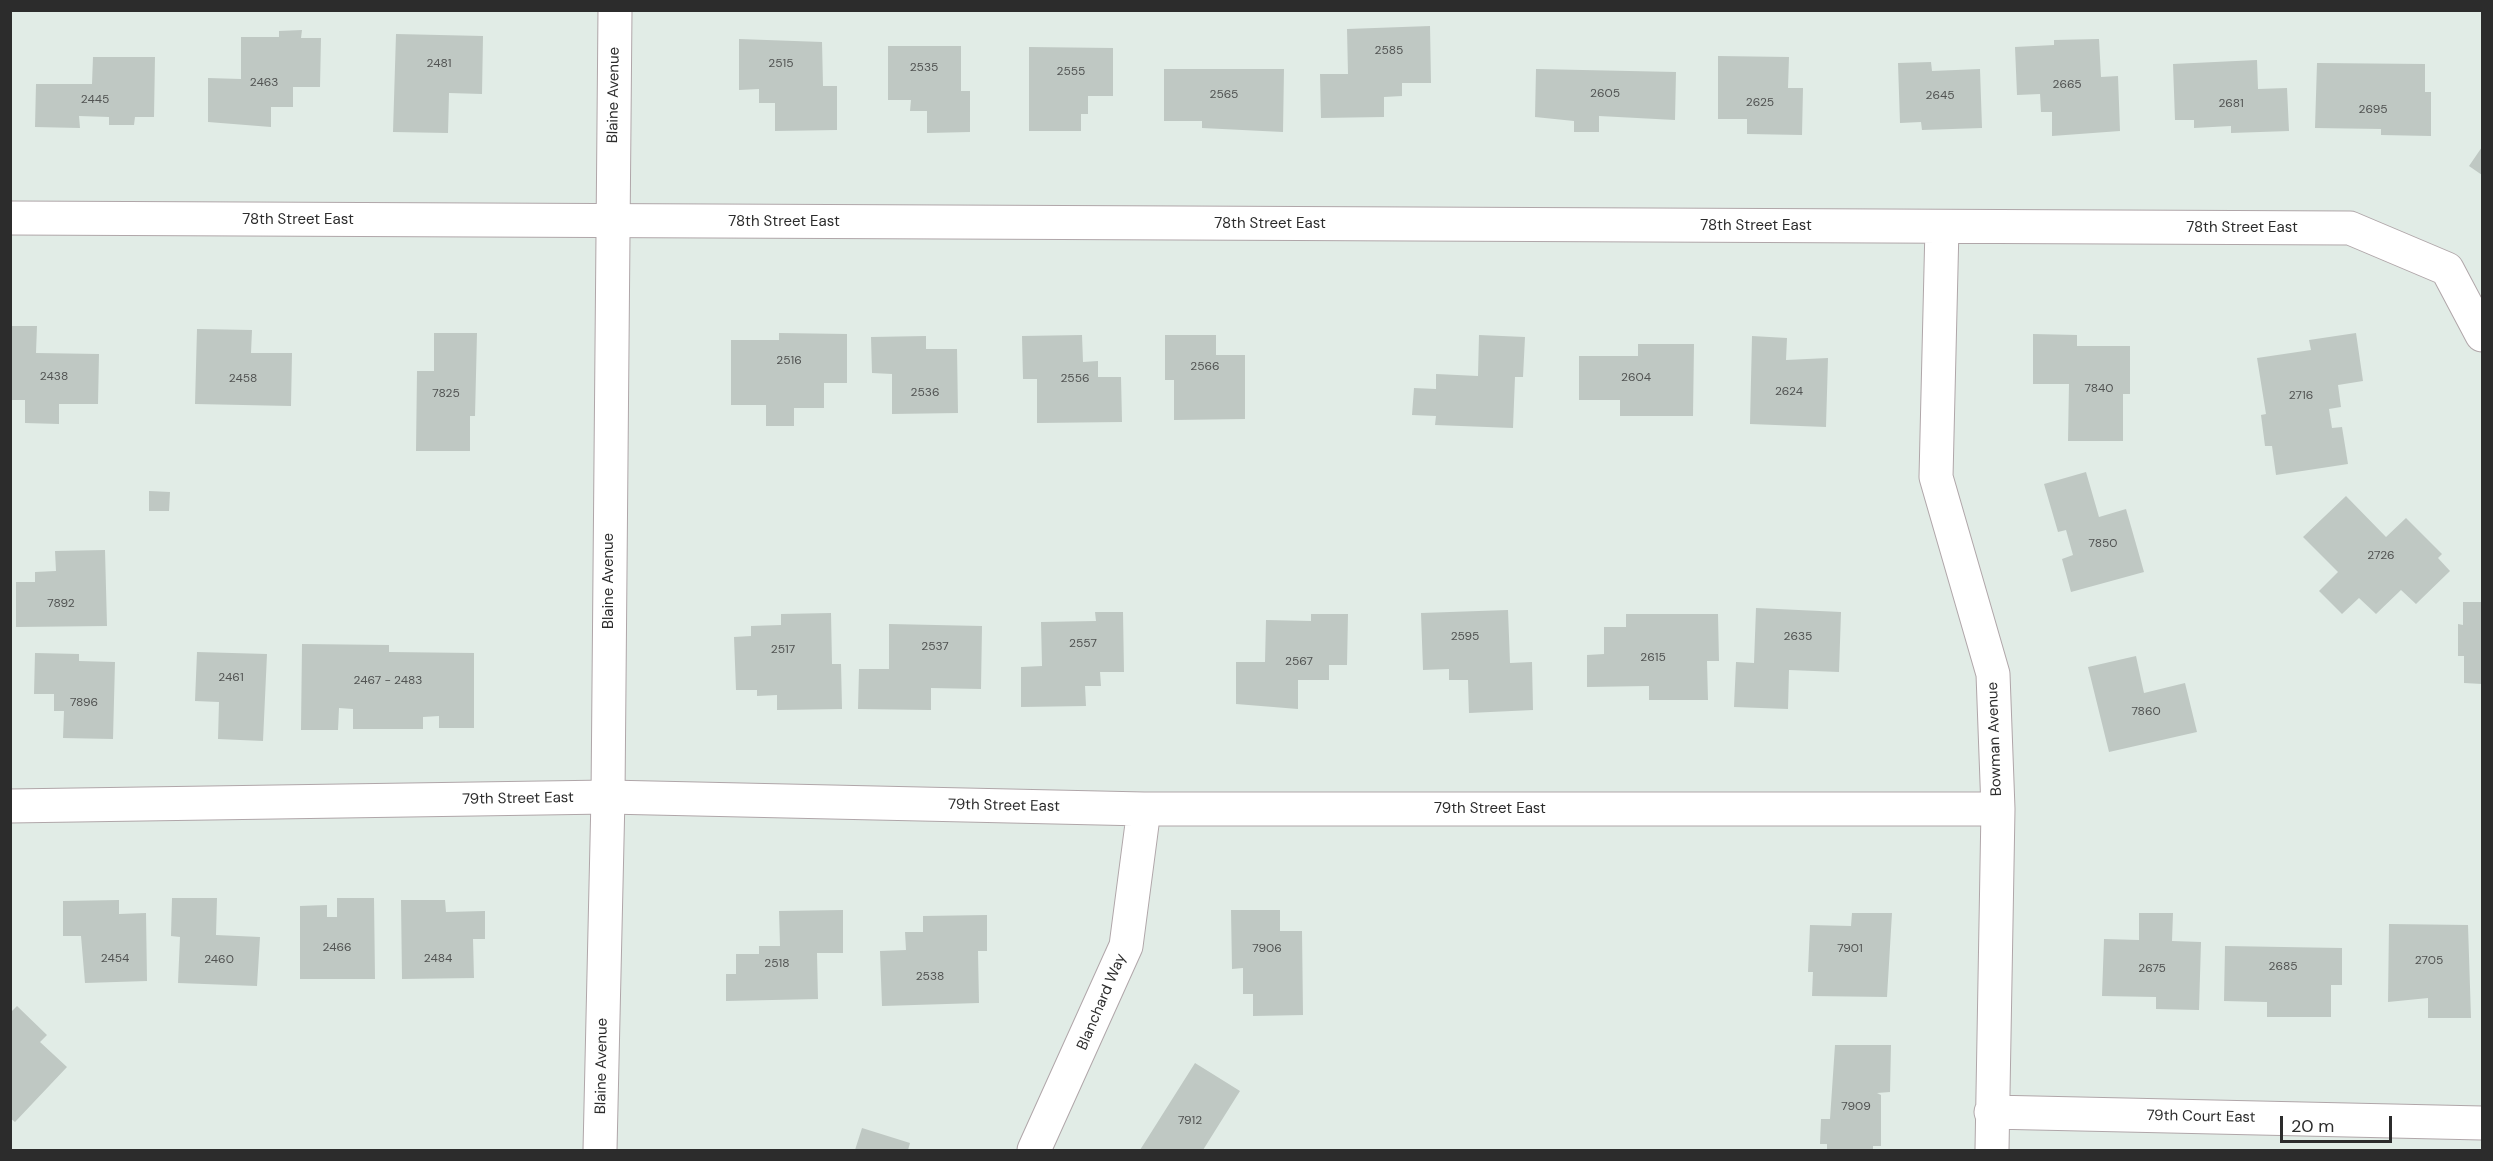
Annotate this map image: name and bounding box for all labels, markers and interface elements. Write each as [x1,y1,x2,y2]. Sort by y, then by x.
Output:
house number: 2585 [1375,44,1403,58]
street label: Blaine Avenue [604,47,624,143]
house number: 2481 [427,57,451,71]
house number: 2515 [768,57,794,71]
house number: 2535 [910,61,938,75]
house number: 2555 [1057,65,1085,79]
house number: 2463 [250,76,278,90]
house number: 2665 [2052,78,2082,92]
house number: 2605 [1590,87,1620,101]
house number: 2565 [1210,88,1238,102]
house number: 2645 [1925,89,1955,103]
house number: 2445 [81,93,109,107]
house number: 2625 [1746,96,1774,110]
house number: 2681 [2218,97,2244,111]
house number: 2695 [2358,103,2388,117]
street label: 78th Street East [242,211,354,229]
street label: 78th Street East [728,213,840,231]
street label: 78th Street East [1214,215,1326,233]
street label: 78th Street East [1700,217,1812,235]
street label: 78th Street East [2186,219,2298,237]
house number: 2516 [776,354,802,368]
house number: 2566 [1190,360,1220,374]
house number: 2438 [40,370,68,384]
house number: 2604 [1621,371,1651,385]
house number: 2458 [229,372,257,386]
house number: 2556 [1060,372,1090,386]
house number: 7840 [2085,382,2113,396]
house number: 2624 [1775,385,1803,399]
house number: 2536 [911,386,939,400]
house number: 7825 [432,387,460,401]
house number: 2716 [2289,389,2313,403]
street label: Blaine Avenue [600,533,618,629]
house number: 7850 [2088,537,2118,551]
house number: 2726 [2367,549,2395,563]
house number: 7892 [47,597,75,611]
house number: 2595 [1451,630,1479,644]
house number: 2635 [1784,630,1812,644]
house number: 2557 [1069,637,1097,651]
house number: 2537 [921,640,949,654]
house number: 2517 [771,643,795,657]
house number: 2615 [1640,651,1666,665]
house number: 2567 [1285,655,1313,669]
house number: 2461 [218,671,244,685]
house number: 2467 - 2483 [354,674,422,688]
street label: Bowman Avenue [1984,682,2006,796]
house number: 7896 [70,696,98,710]
house number: 7860 [2131,705,2161,719]
street label: 79th Street East [462,789,574,809]
street label: 79th Street East [948,796,1060,816]
street label: 79th Street East [1434,800,1546,818]
house number: 2466 [322,941,352,955]
house number: 7906 [1252,942,1282,956]
house number: 7901 [1837,942,1863,956]
street label: Blanchard Way [1074,951,1130,1053]
house number: 2454 [101,952,129,966]
house number: 2484 [424,952,452,966]
house number: 2460 [204,953,234,967]
house number: 2705 [2415,954,2443,968]
house number: 2518 [764,957,790,971]
house number: 2685 [2268,960,2298,974]
house number: 2675 [2138,962,2166,976]
house number: 2538 [916,970,944,984]
street label: Blaine Avenue [592,1018,612,1114]
house number: 7909 [1841,1100,1871,1114]
scale bar [2283,1104,2396,1142]
street label: 79th Court East [2146,1107,2256,1127]
house number: 7912 [1178,1114,1202,1128]
text: 20 m [2291,1114,2334,1138]

